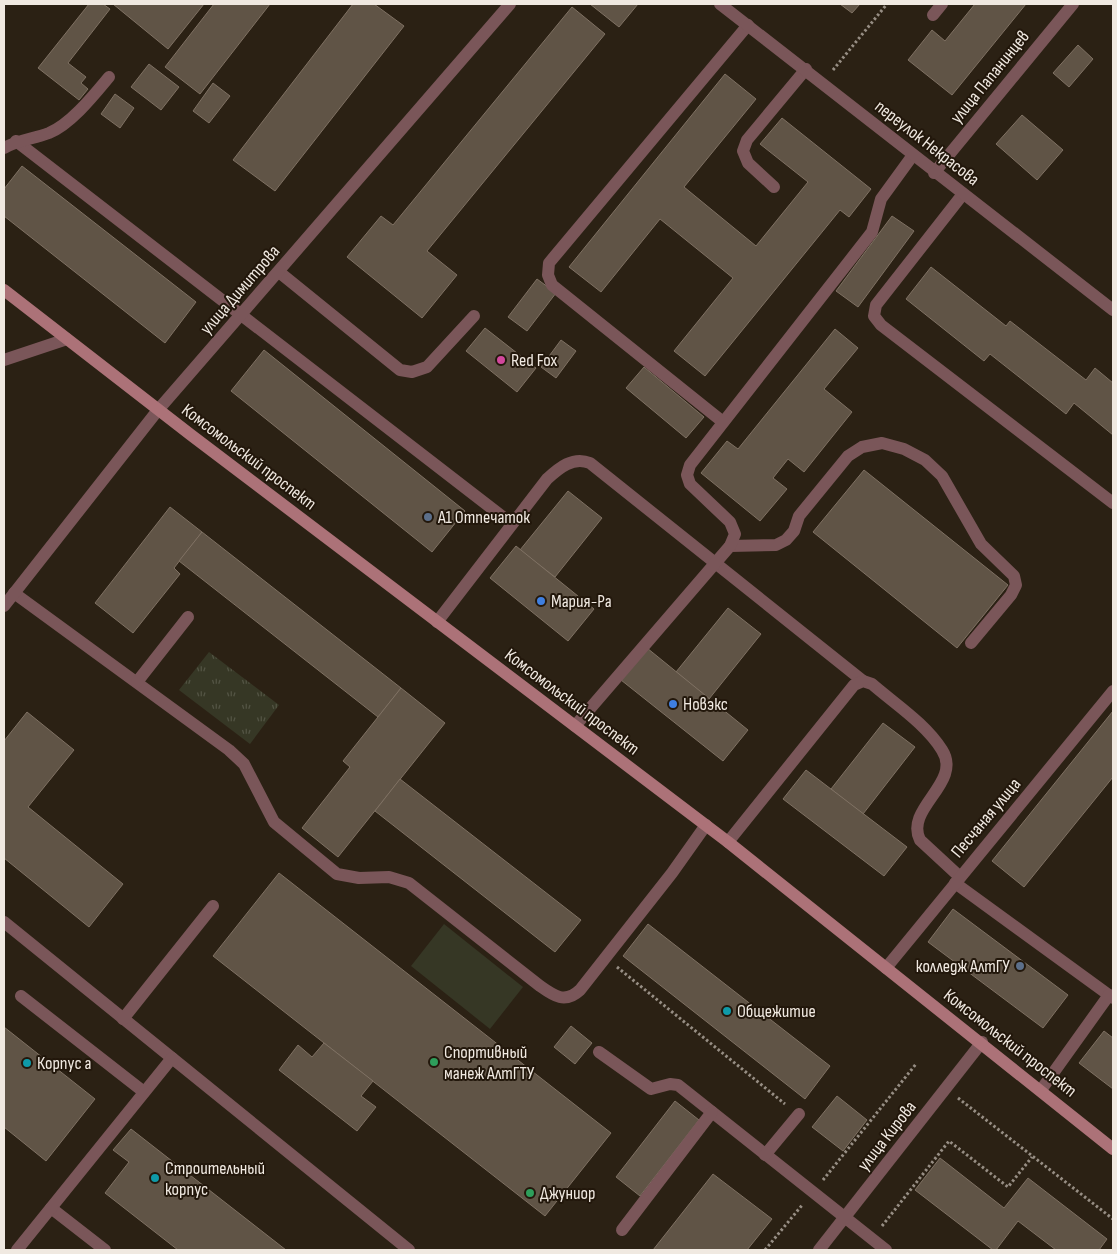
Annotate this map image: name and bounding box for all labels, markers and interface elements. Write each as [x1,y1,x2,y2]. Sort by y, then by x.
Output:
street label: улица Папанинцев [946,26,1034,128]
street label: переулок Некрасова [871,96,983,190]
street label: улица Димитрова [196,241,284,339]
place label: Red Fox [511,350,558,371]
marker: Red Fox [495,354,507,366]
street label: Комсомольский проспект [178,400,320,514]
place label: А1 Отпечаток [437,507,530,528]
marker: А1 Отпечаток [422,511,434,523]
place label: Мария-Ра [551,591,612,612]
marker: Мария-Ра [535,595,547,607]
street label: Комсомольский проспект [501,645,643,759]
place label: Новэкс [683,694,728,715]
marker: Новэкс [667,698,679,710]
street label: Песчаная улица [947,774,1025,862]
place label: колледж АлтГУ [916,956,1010,977]
marker: колледж АлтГУ [1014,960,1026,972]
street label: Комсомольский проспект [939,985,1081,1101]
place label: Общежитие [737,1001,816,1022]
marker: Общежитие [721,1005,733,1017]
place label: Спортивный манеж АлтГТУ [444,1042,535,1084]
place label: Корпус а [37,1053,91,1074]
marker: Спортивный манеж АлтГТУ [428,1056,440,1068]
marker: Корпус а [21,1057,33,1069]
street label: улица Кирова [853,1097,921,1175]
place label: Строительный корпус [165,1158,265,1200]
marker: Строительный корпус [149,1172,161,1184]
place label: Джуниор [540,1183,596,1204]
marker: Джуниор [524,1187,536,1199]

